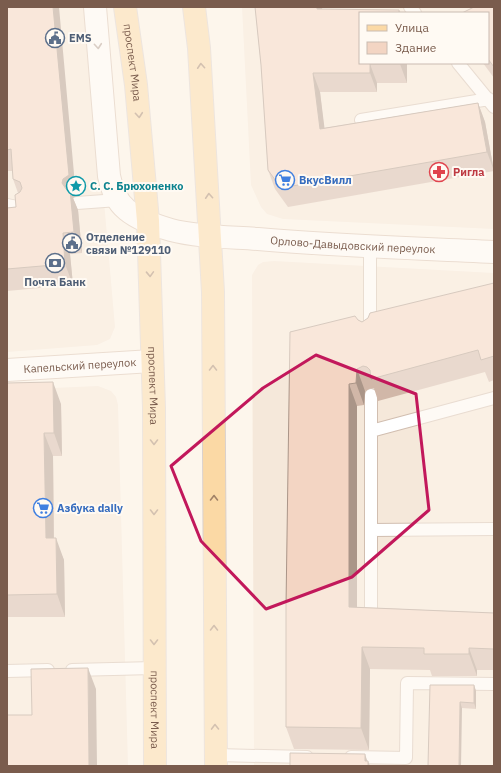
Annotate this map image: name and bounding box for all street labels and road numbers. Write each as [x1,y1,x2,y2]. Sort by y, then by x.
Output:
street label: проспект Мира [120,23,144,102]
street label: Орлово-Давыдовский переулок [270,233,436,256]
street label: проспект Мира [145,346,161,425]
street label: Капельский переулок [23,355,137,376]
street label: проспект Мира [148,670,162,749]

